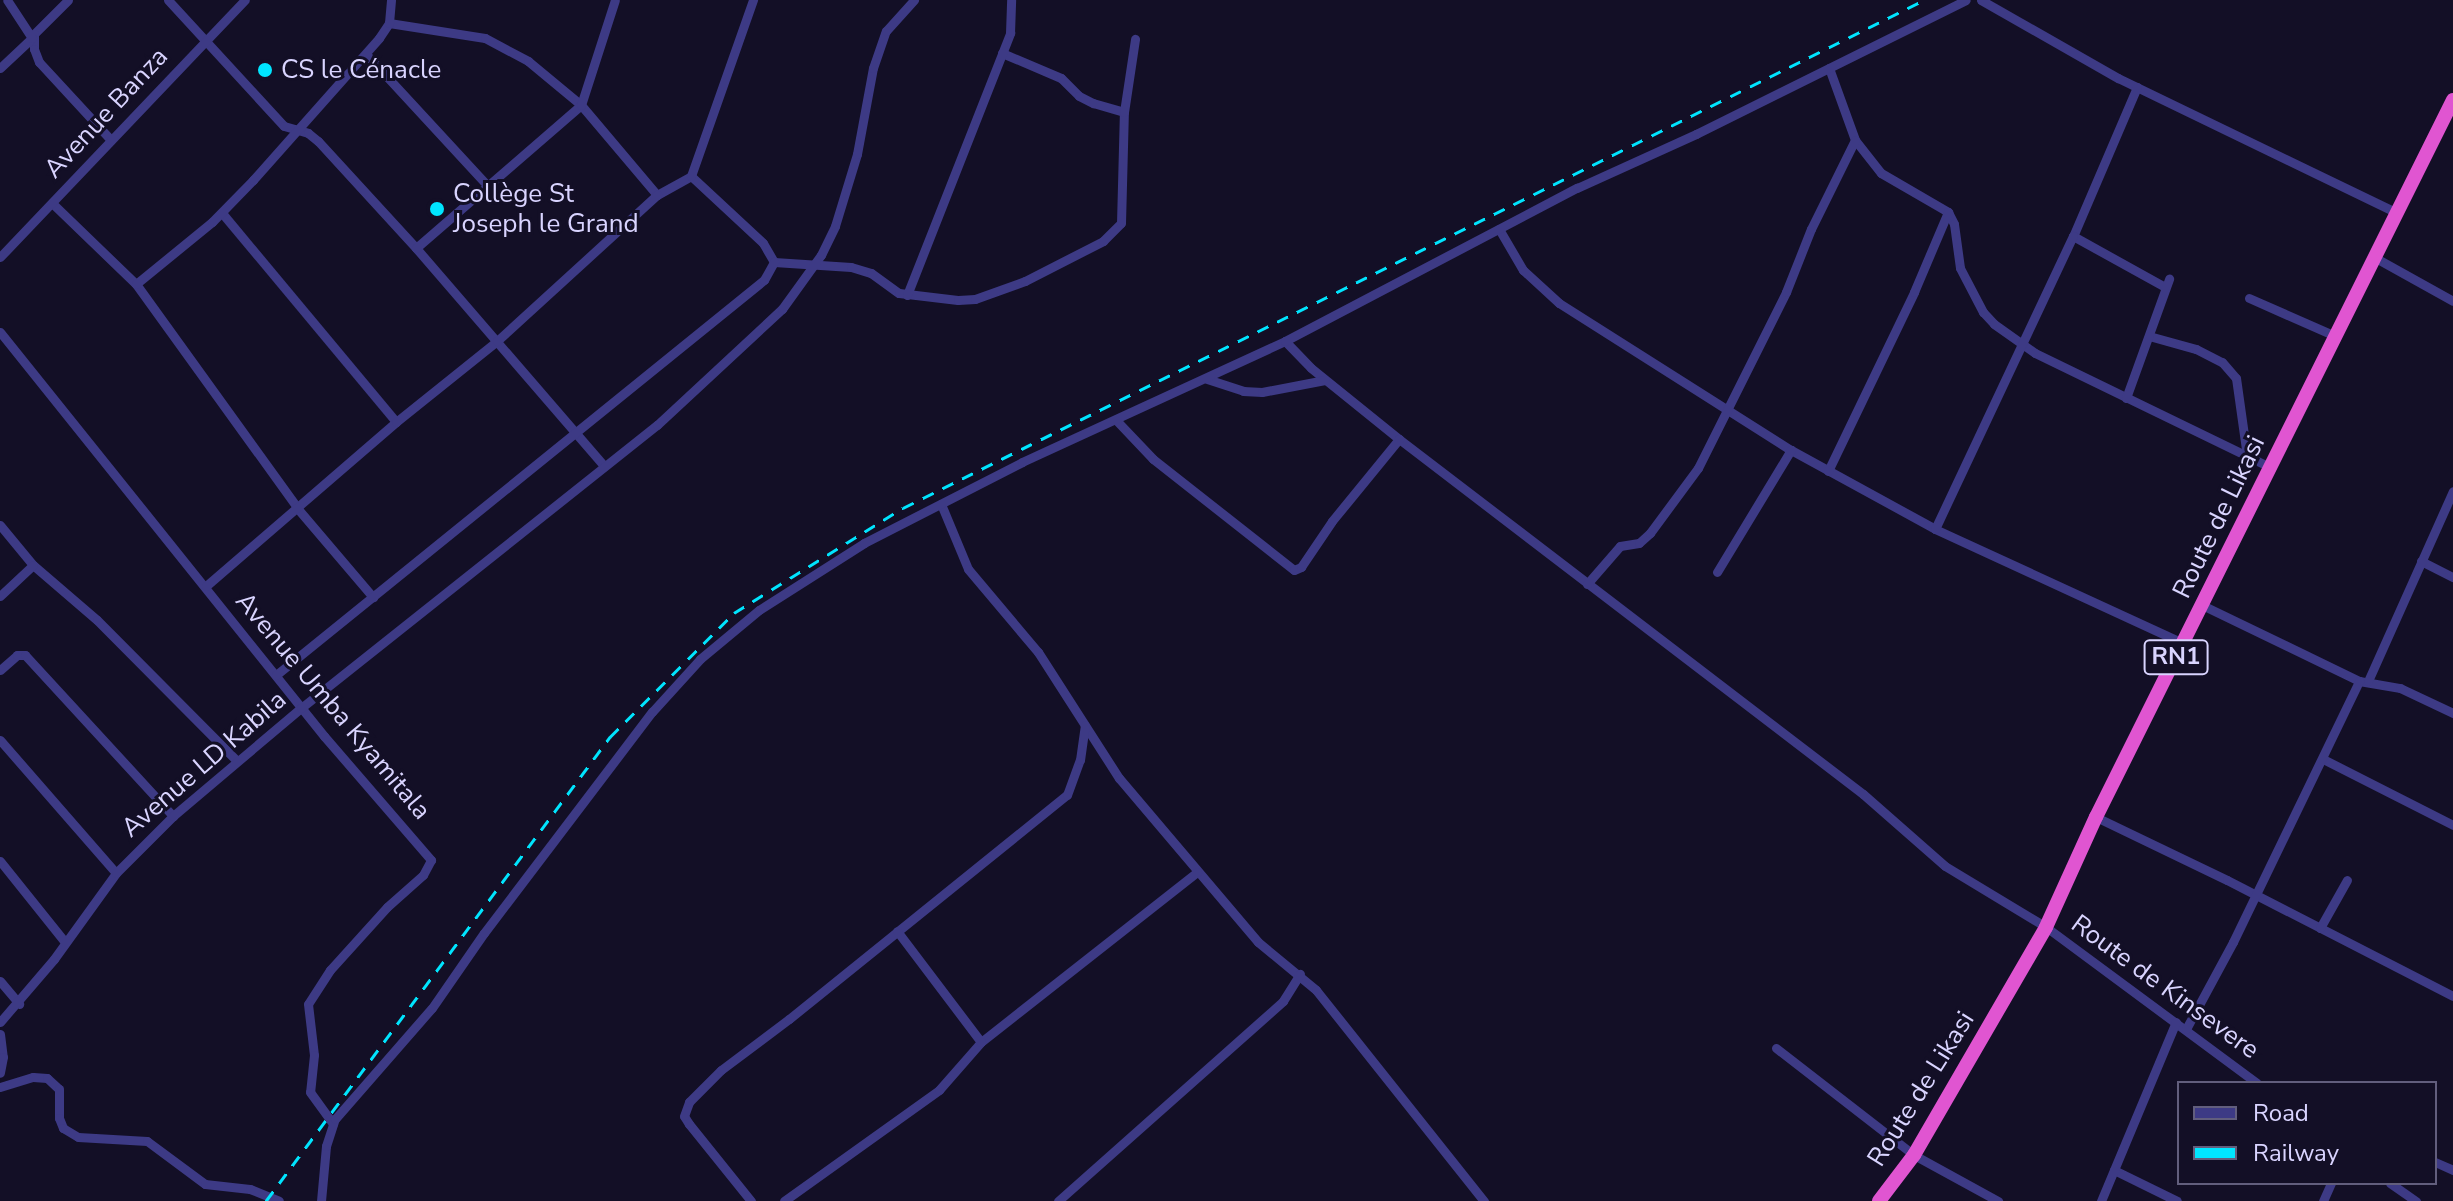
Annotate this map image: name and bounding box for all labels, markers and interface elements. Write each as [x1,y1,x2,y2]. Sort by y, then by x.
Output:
street label: Avenue Banza [38,41,174,185]
place label: CS le Cénacle [281,54,441,86]
marker: CS le Cénacle [256,61,274,79]
place label: Collège St Joseph le Grand [453,178,639,240]
marker: Collège St Joseph le Grand [428,200,446,218]
street label: Route de Likasi [2166,431,2272,603]
street label: Avenue Umba Kyamitala [229,586,437,826]
road number: RN1 [2142,637,2210,677]
street label: Avenue LD Kabila [115,684,293,844]
street label: Route de Kinsevere [2065,908,2265,1066]
street label: Route de Likasi [1861,1006,1981,1172]
legend [2177,1081,2437,1185]
text: Road [2253,1097,2309,1129]
text: Railway [2253,1137,2339,1169]

